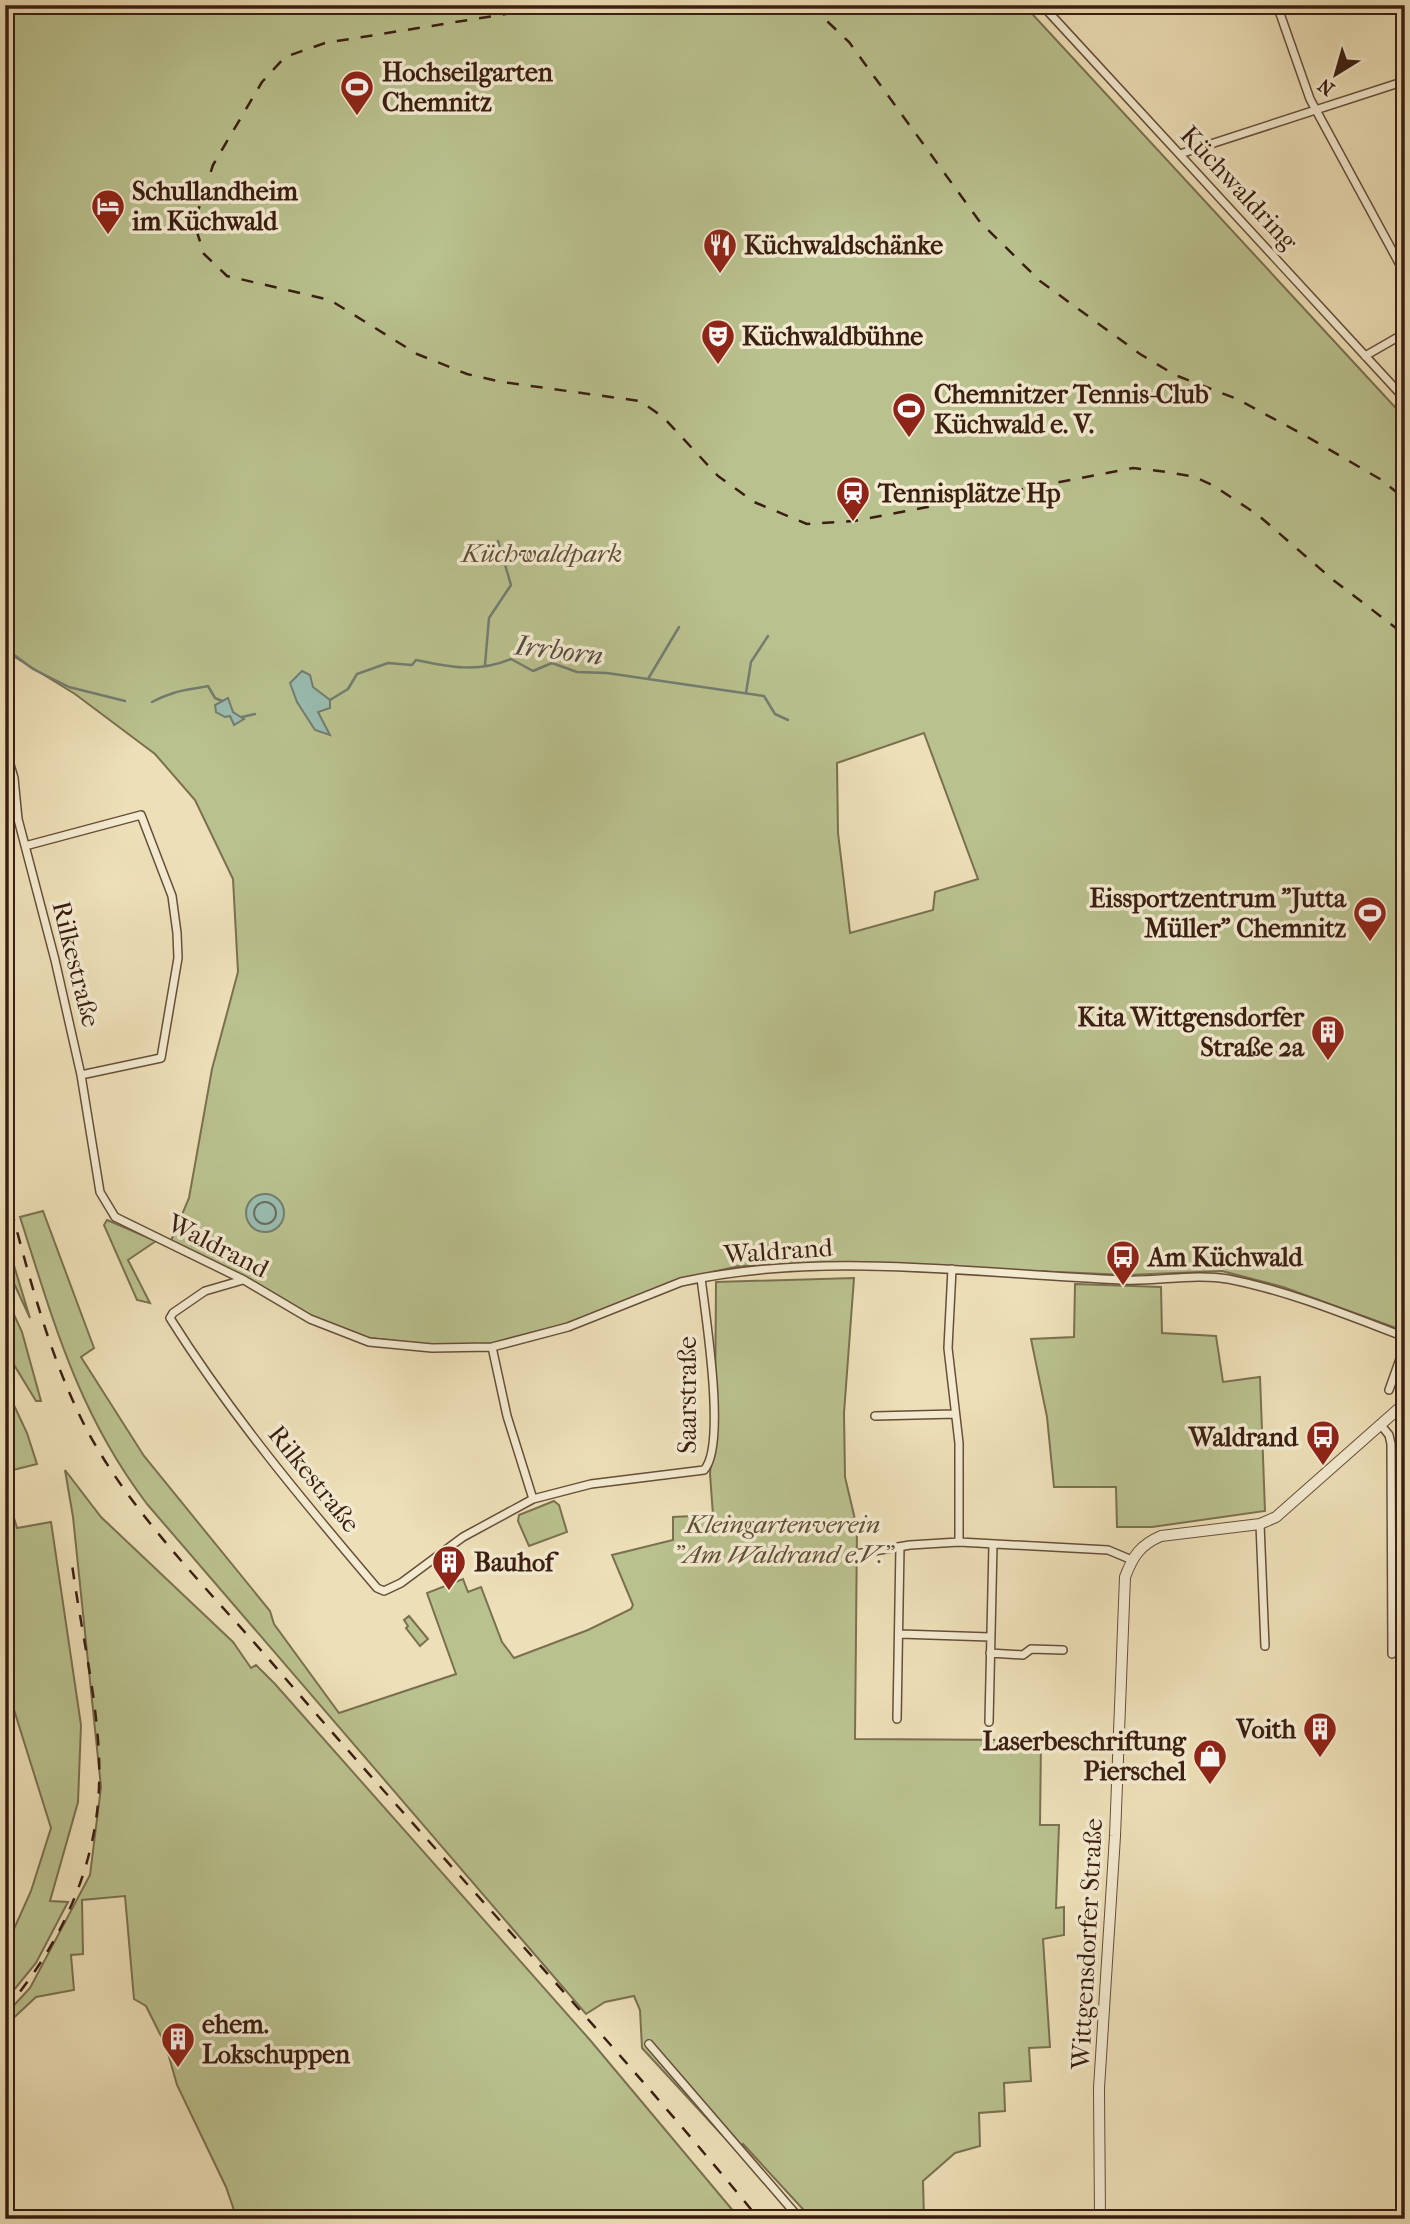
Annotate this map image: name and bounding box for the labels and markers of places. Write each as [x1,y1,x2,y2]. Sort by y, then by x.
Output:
place label: Hochseilgarten Chemnitz [382,57,554,118]
sports icon: Hochseilgarten Chemnitz [338,68,376,117]
place label: Schullandheim im Küchwald [131,176,298,237]
hotel icon: Schullandheim im Küchwald [89,187,127,236]
restaurant icon: Küchwaldschänke [701,226,739,275]
place label: Küchwaldschänke [744,230,943,261]
theatre icon: Küchwaldbühne [699,317,737,366]
place label: Küchwaldbühne [742,321,923,352]
place label: Chemnitzer Tennis-Club Küchwald e. V. [934,379,1209,440]
sports icon: Chemnitzer Tennis-Club Küchwald e. V. [890,390,928,439]
station icon: Tennisplätze Hp [834,474,872,523]
place label: Tennisplätze Hp [877,478,1061,509]
place label: Eissportzentrum "Jutta Müller" Chemnitz [1089,883,1347,944]
sports icon: Eissportzentrum "Jutta Müller" Chemnitz [1351,894,1389,943]
place label: Kita Wittgensdorfer Straße 2a [1078,1002,1305,1063]
building icon: Kita Wittgensdorfer Straße 2a [1309,1013,1347,1062]
bus stop icon: Am Küchwald [1104,1238,1142,1287]
place label: Am Küchwald [1146,1242,1304,1273]
bus stop icon: Waldrand [1304,1418,1342,1467]
place label: Waldrand [1188,1422,1299,1453]
building icon: Bauhof [430,1543,468,1592]
place label: Bauhof [474,1547,559,1578]
building icon: Voith [1301,1710,1339,1759]
place label: Voith [1235,1714,1296,1745]
place label: Laserbeschriftung Pierschel [982,1726,1187,1787]
shop icon: Laserbeschriftung Pierschel [1191,1737,1229,1786]
place label: ehem. Lokschuppen [202,2009,351,2070]
building icon: ehem. Lokschuppen [159,2020,197,2069]

